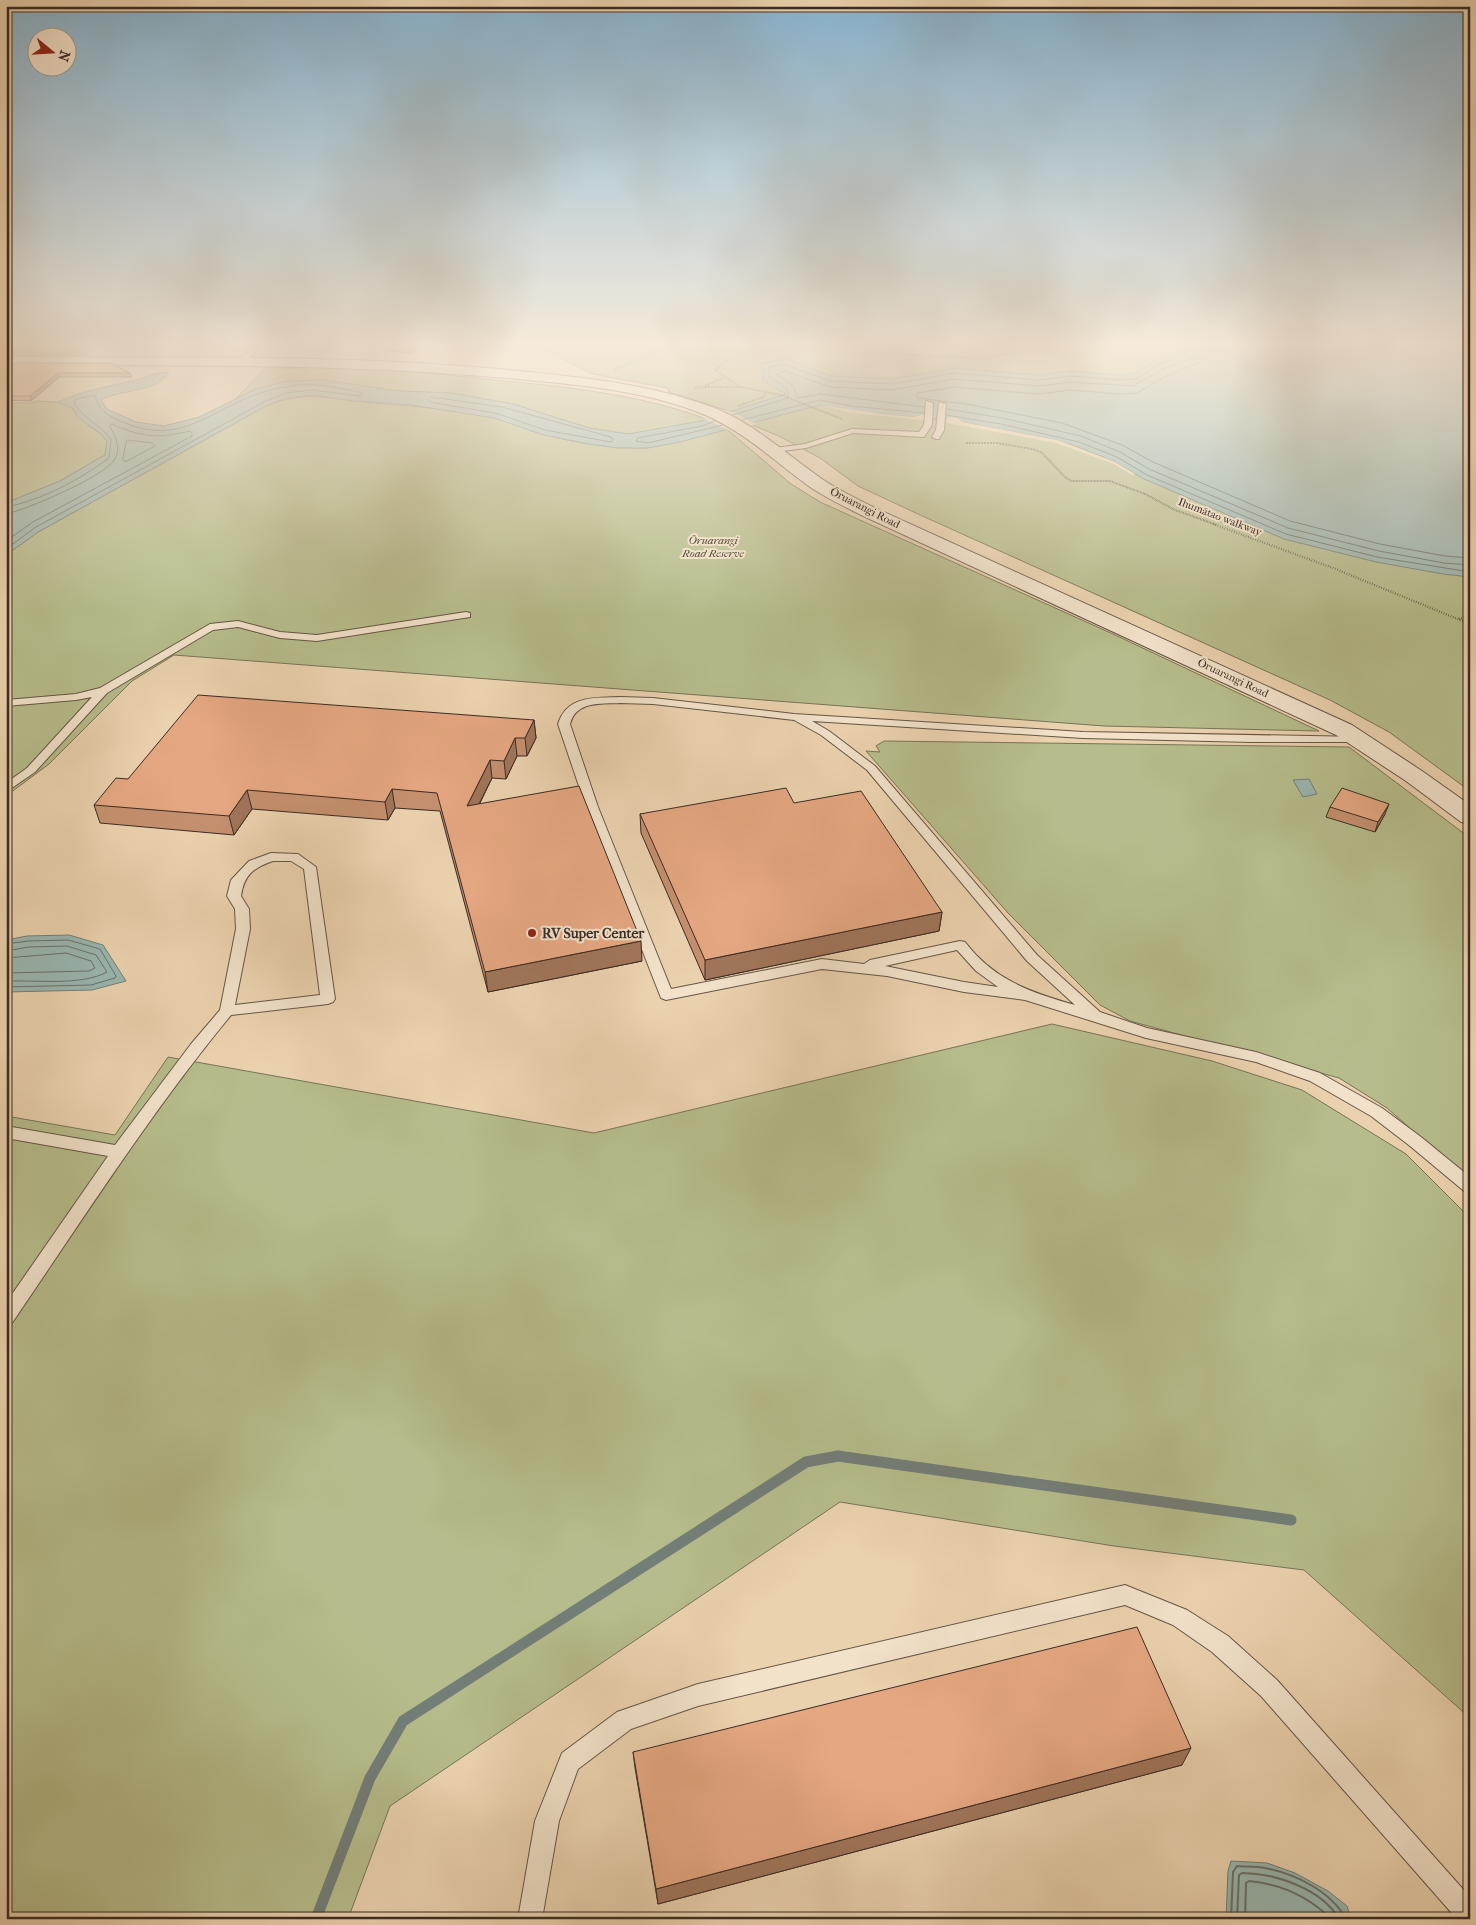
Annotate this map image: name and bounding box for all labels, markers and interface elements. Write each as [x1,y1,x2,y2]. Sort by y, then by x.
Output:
north arrow [28,28,78,78]
text: N [54,48,74,64]
street label: Ōruarangi Road [828,485,903,532]
street label: Ihumātao walkway [1176,495,1265,539]
park label: Ōruarangi Road Reserve [681,534,744,560]
street label: Ōruarangi Road [1195,656,1272,701]
place label: RV Super Center [542,925,645,942]
marker: RV Super Center [526,927,538,939]

